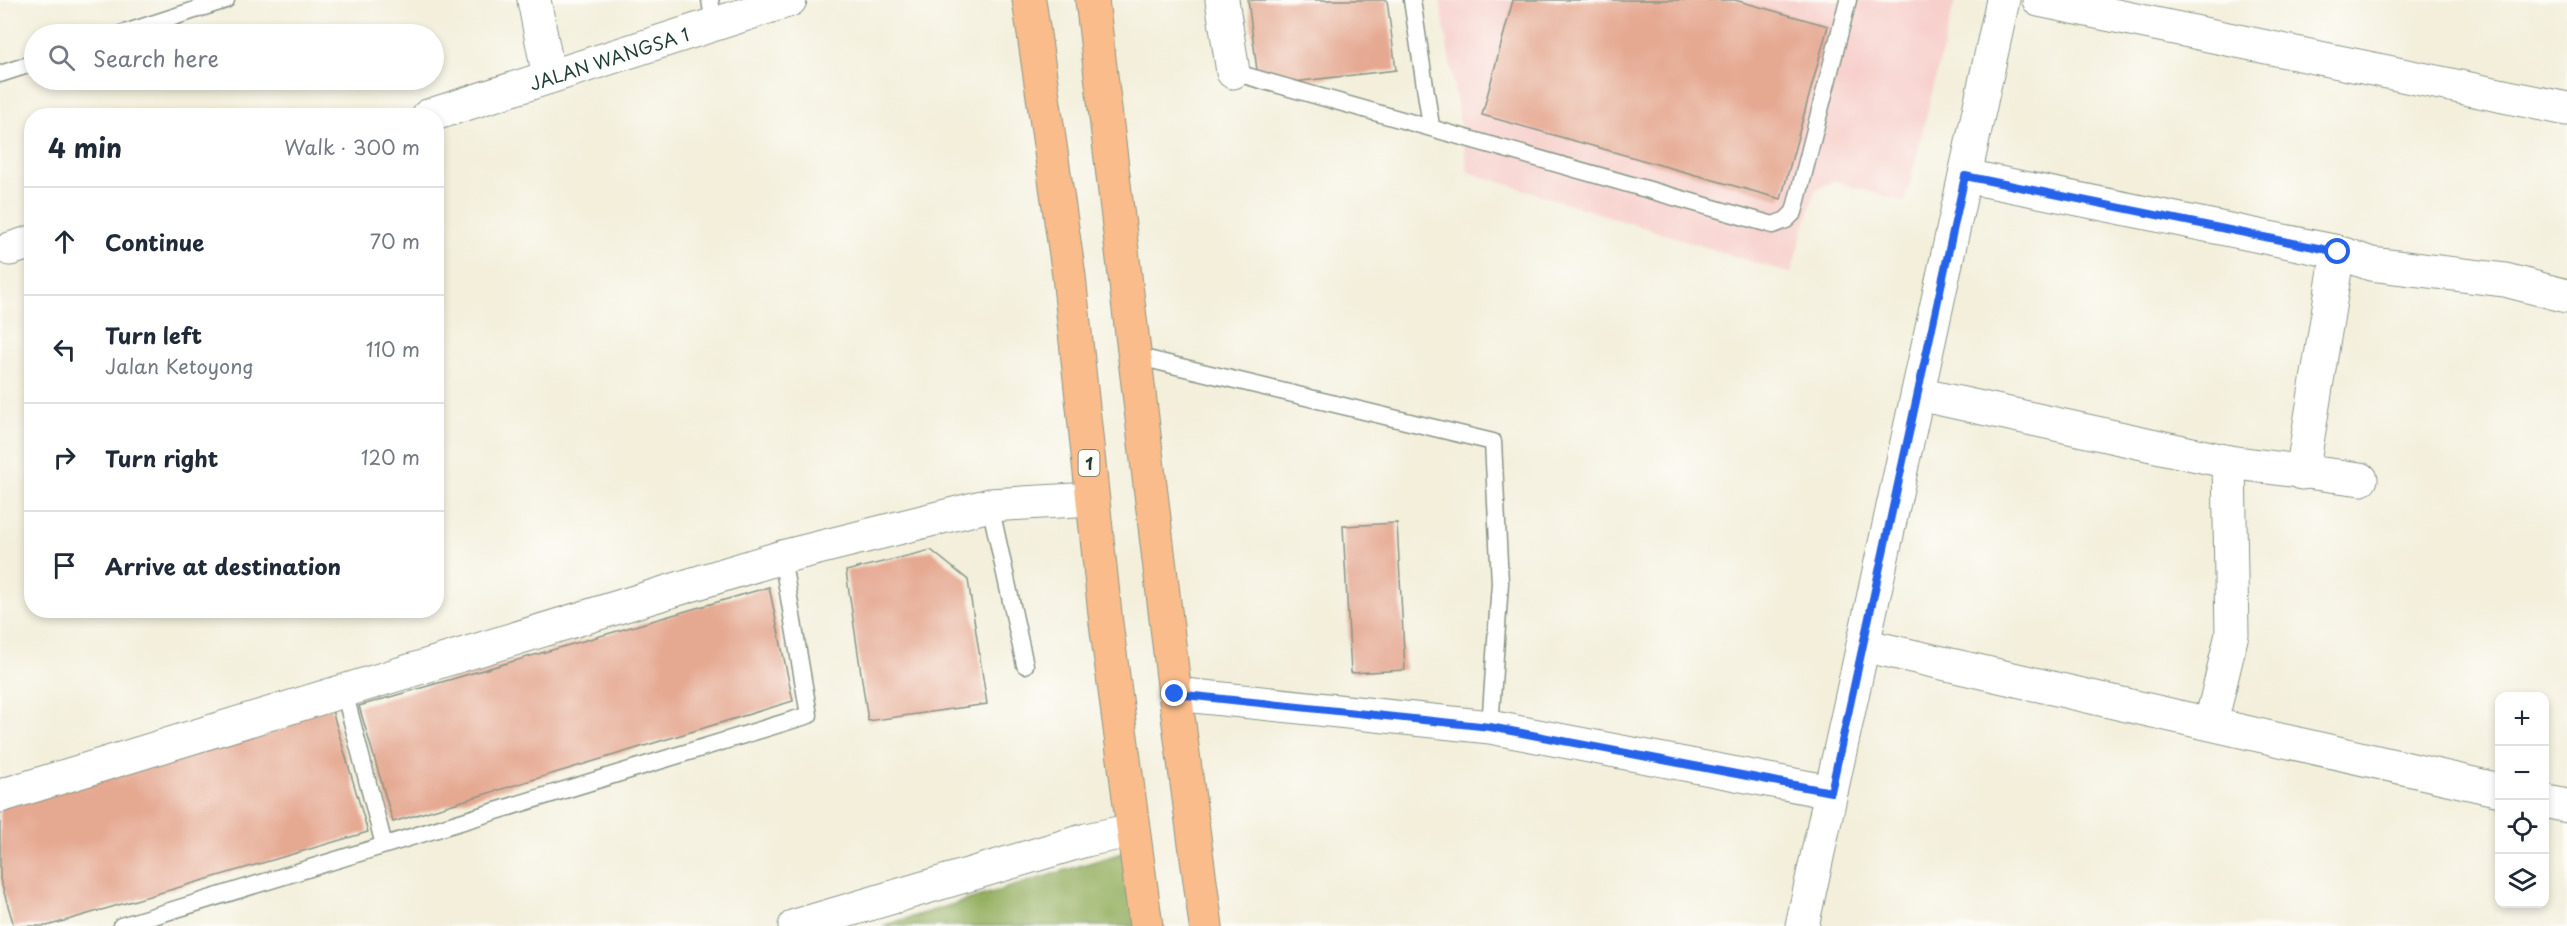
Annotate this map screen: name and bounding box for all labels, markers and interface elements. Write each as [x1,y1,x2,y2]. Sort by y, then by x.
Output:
street label: JALAN WANGSA 1 [526,20,692,96]
search box [24,24,444,90]
icon: search [45,41,78,74]
text: Search here [93,41,219,74]
text: 4 min [48,128,122,167]
text: Walk · 300 m [284,132,420,162]
icon: ahead [48,225,81,258]
text: Continue [105,225,204,258]
text: 70 m [370,226,420,256]
route start [2324,238,2350,264]
text: Turn left [105,318,202,351]
icon: left [48,333,81,366]
text: 110 m [366,334,420,364]
text: Jalan Ketoyong [105,351,254,381]
icon: right [48,441,81,474]
text: Turn right [105,441,218,474]
text: 120 m [361,442,420,472]
road number: 1 [1078,450,1100,476]
icon: arrive [48,549,81,582]
text: Arrive at destination [105,549,341,582]
route end [1161,680,1187,706]
map controls [2495,692,2549,908]
button: + [2495,692,2549,746]
button: − [2495,746,2549,800]
button: locate [2495,800,2549,854]
button: layers [2495,854,2549,908]

